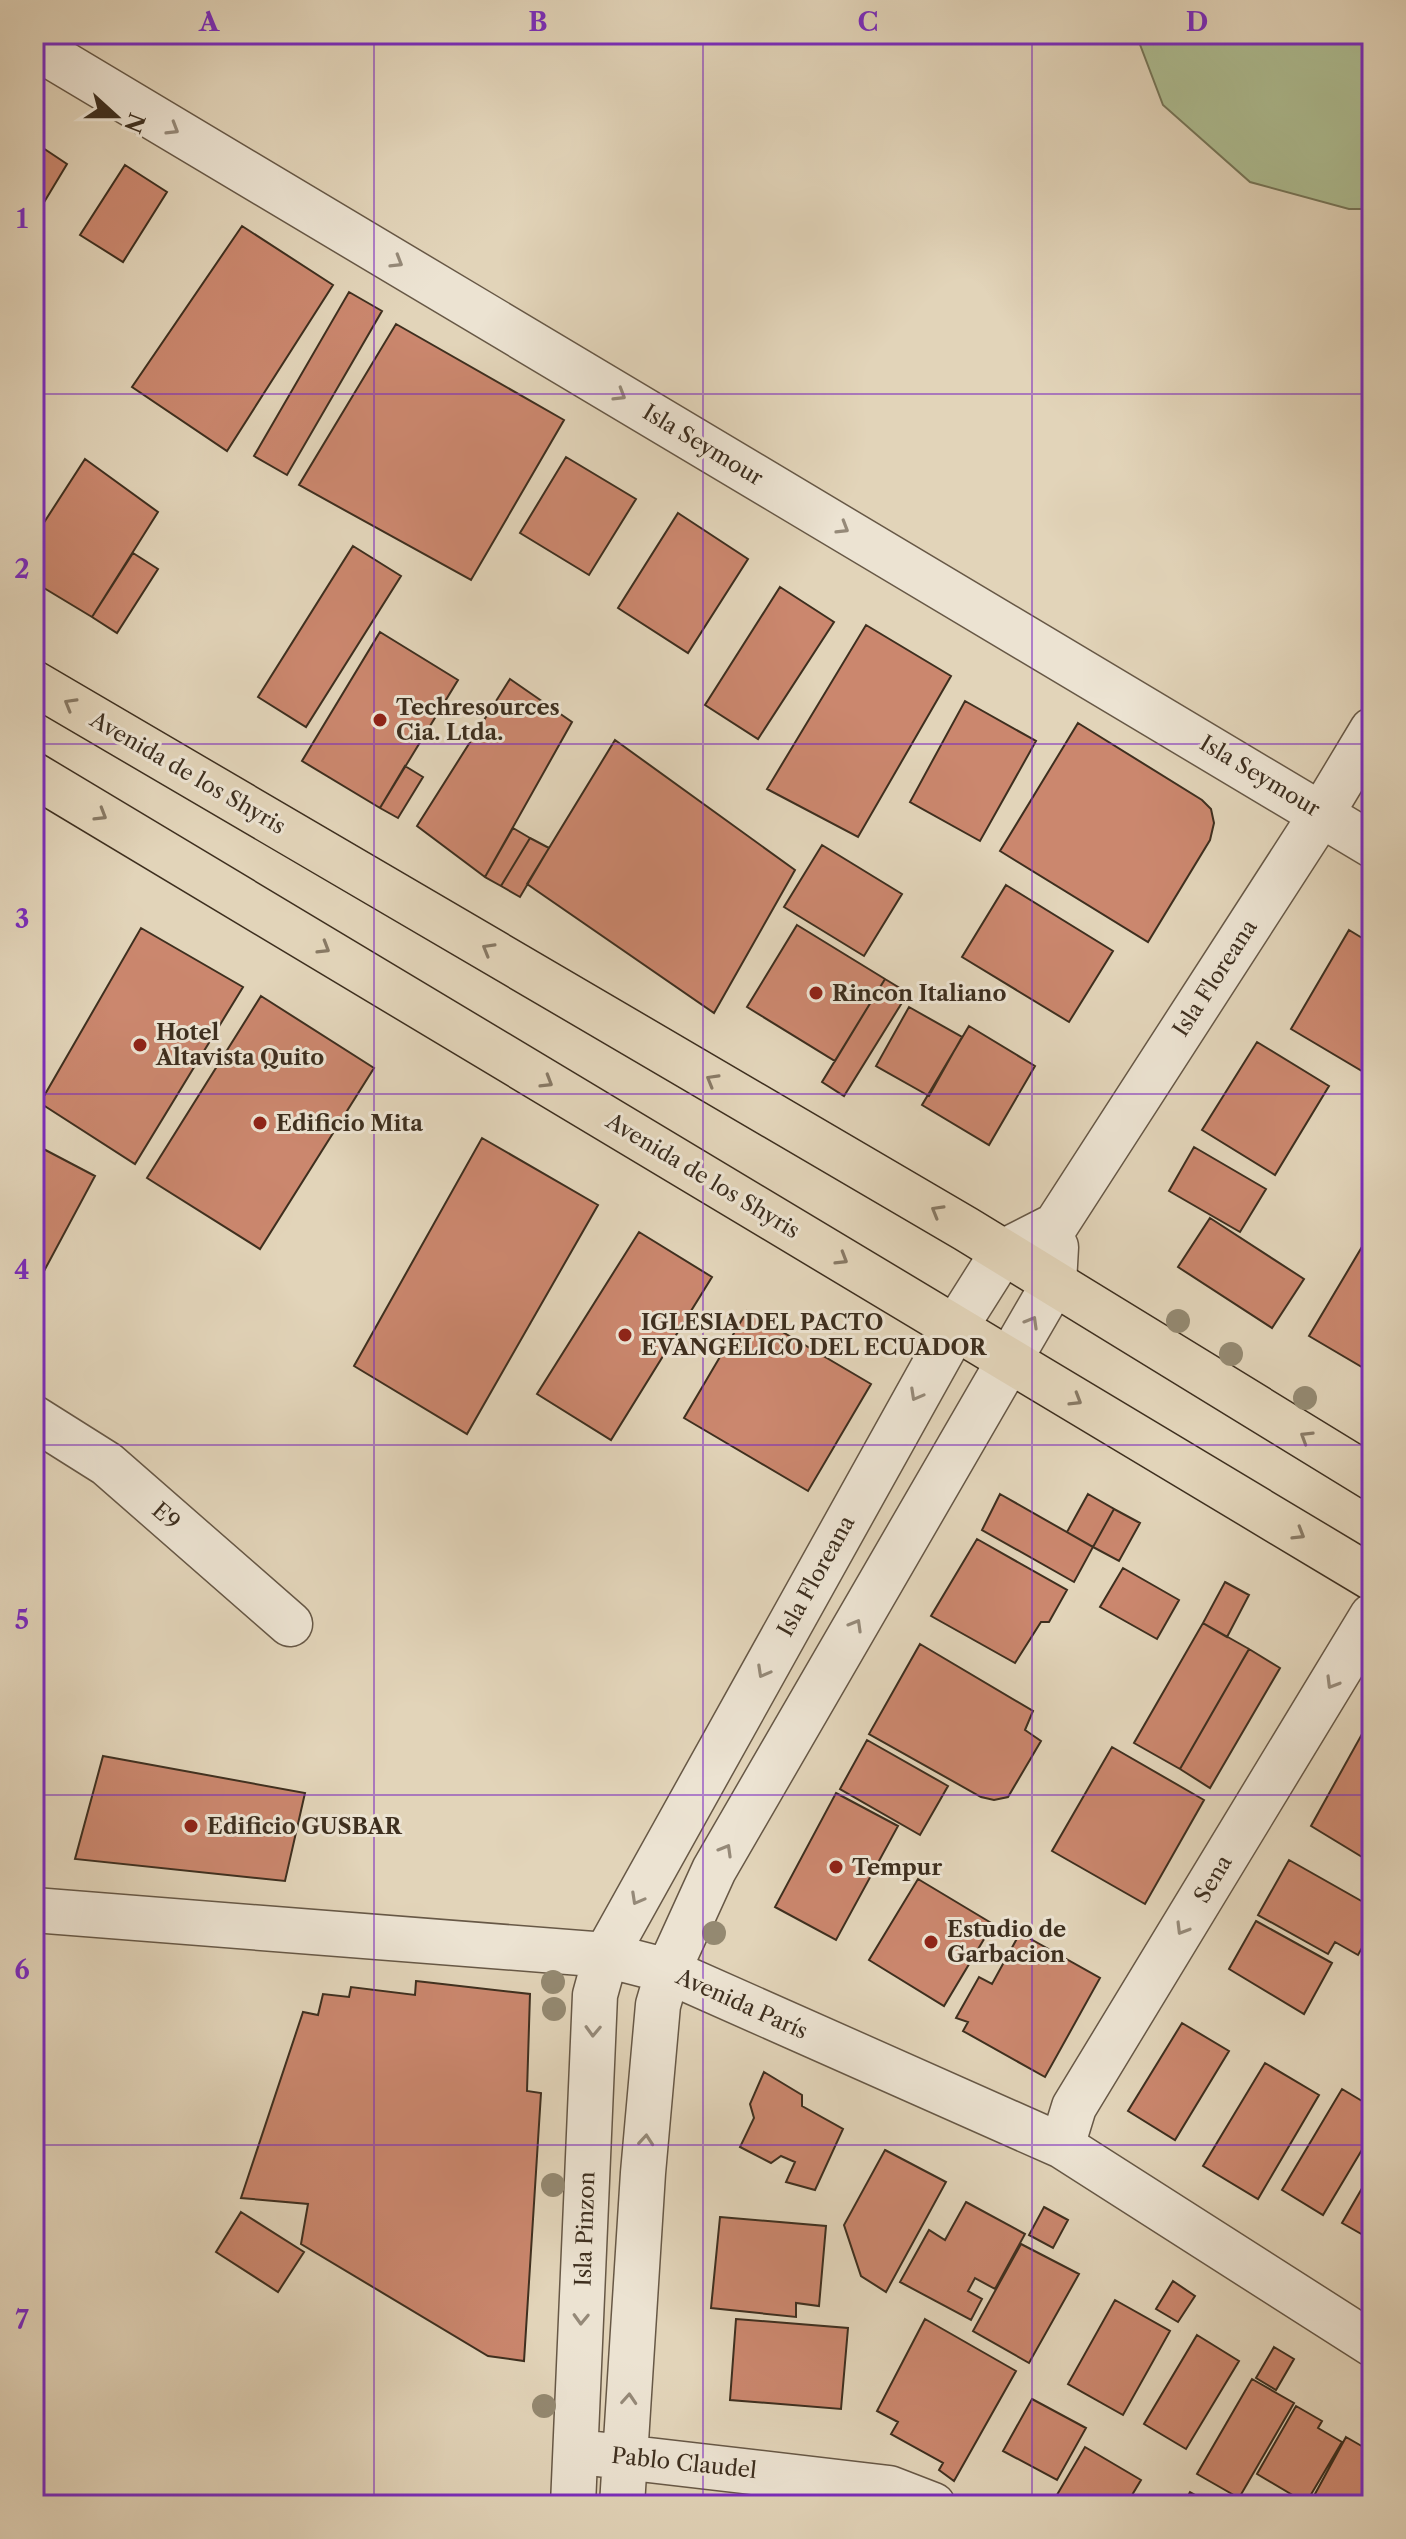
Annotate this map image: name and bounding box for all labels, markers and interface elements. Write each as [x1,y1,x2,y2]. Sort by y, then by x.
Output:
text: A [198,6,220,38]
text: B [528,6,548,38]
text: C [858,6,878,38]
text: D [1186,6,1208,38]
north arrow [76,76,156,156]
text: N [118,109,150,137]
one-way arrow [164,119,179,134]
text: 1 [16,203,28,235]
one-way arrow [388,252,402,268]
one-way arrow [611,385,626,401]
street label: Isla Seymour [638,399,768,491]
one-way arrow [834,518,849,534]
text: 2 [14,553,30,585]
place label: Techresources Cia. Ltda. [396,694,560,746]
one-way arrow [64,698,79,714]
street label: Avenida de los Shyris [85,706,290,840]
marker: Techresources Cia. Ltda. [371,711,389,729]
street label: Isla Seymour [1195,730,1325,822]
one-way arrow [92,805,107,821]
text: 3 [15,903,29,935]
street label: Isla Floreana [1167,914,1263,1042]
one-way arrow [315,939,330,954]
one-way arrow [482,943,497,959]
place label: Rincon Italiano [832,980,1006,1007]
marker: Rincon Italiano [807,984,825,1002]
place label: Hotel Altavista Quito [155,1019,324,1071]
marker: Hotel Altavista Quito [131,1036,149,1054]
one-way arrow [538,1072,553,1088]
one-way arrow [706,1074,721,1090]
street label: Avenida de los Shyris [601,1107,805,1244]
place label: Edificio Mita [276,1110,423,1137]
marker: Edificio Mita [251,1114,269,1132]
one-way arrow [931,1206,945,1221]
one-way arrow [833,1249,848,1265]
text: 4 [14,1254,30,1286]
place label: IGLESIA DEL PACTO EVANGELICO DEL ECUADOR [641,1309,987,1361]
one-way arrow [1022,1316,1038,1331]
marker: IGLESIA DEL PACTO EVANGELICO DEL ECUADOR [616,1326,634,1344]
one-way arrow [911,1387,926,1402]
one-way arrow [1067,1391,1082,1406]
one-way arrow [1300,1432,1315,1447]
street label: E9 [147,1497,185,1535]
street label: Isla Floreana [772,1511,860,1641]
one-way arrow [1290,1524,1305,1540]
text: 5 [15,1604,29,1636]
one-way arrow [846,1619,862,1634]
one-way arrow [757,1663,773,1677]
one-way arrow [1326,1674,1342,1689]
place label: Edificio GUSBAR [207,1813,403,1840]
marker: Edificio GUSBAR [182,1817,200,1835]
one-way arrow [716,1844,732,1859]
street label: Sena [1188,1850,1238,1908]
place label: Tempur [852,1854,942,1881]
marker: Tempur [827,1858,845,1876]
one-way arrow [631,1891,646,1905]
place label: Estudio de Garbacion [947,1916,1066,1968]
one-way arrow [1176,1920,1192,1935]
marker: Estudio de Garbacion [922,1933,940,1951]
text: 6 [14,1954,30,1986]
street label: Avenida París [671,1963,812,2045]
one-way arrow [585,2026,602,2038]
one-way arrow [637,2133,654,2146]
street label: Isla Pinzon [570,2171,601,2287]
text: 7 [15,2304,29,2336]
one-way arrow [573,2313,590,2326]
one-way arrow [620,2392,637,2405]
street label: Pablo Claudel [610,2442,758,2484]

